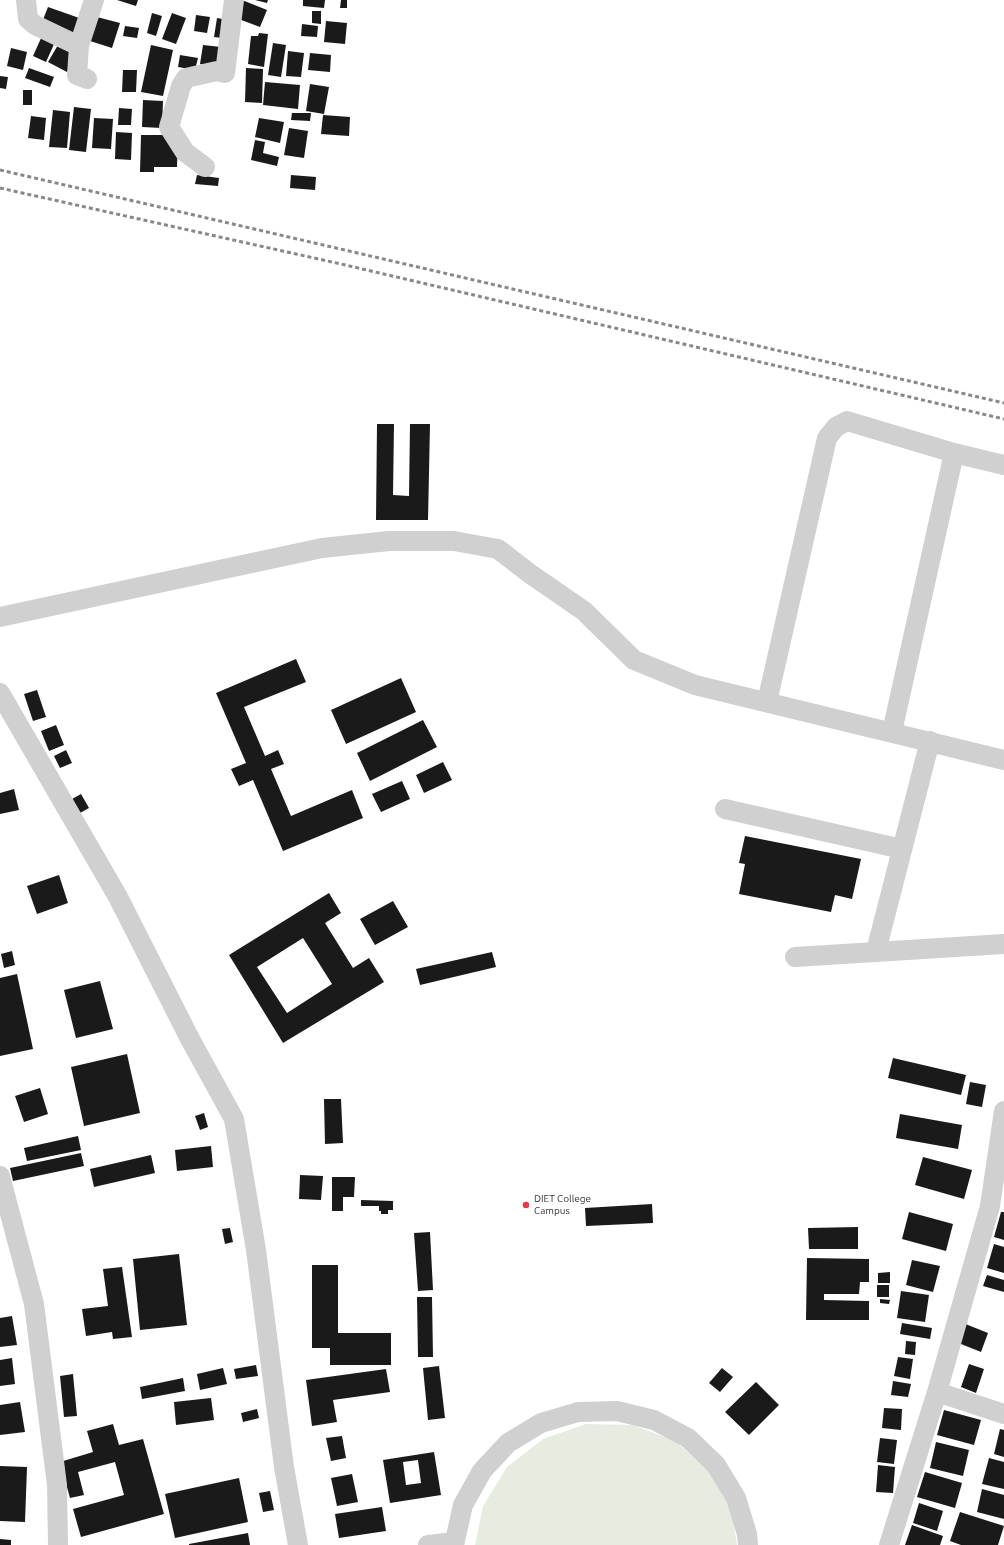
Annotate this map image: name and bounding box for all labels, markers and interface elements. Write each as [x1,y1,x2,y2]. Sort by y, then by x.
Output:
place label: DIET College Campus [534,1193,591,1216]
marker: DIET College Campus [521,1200,531,1210]

